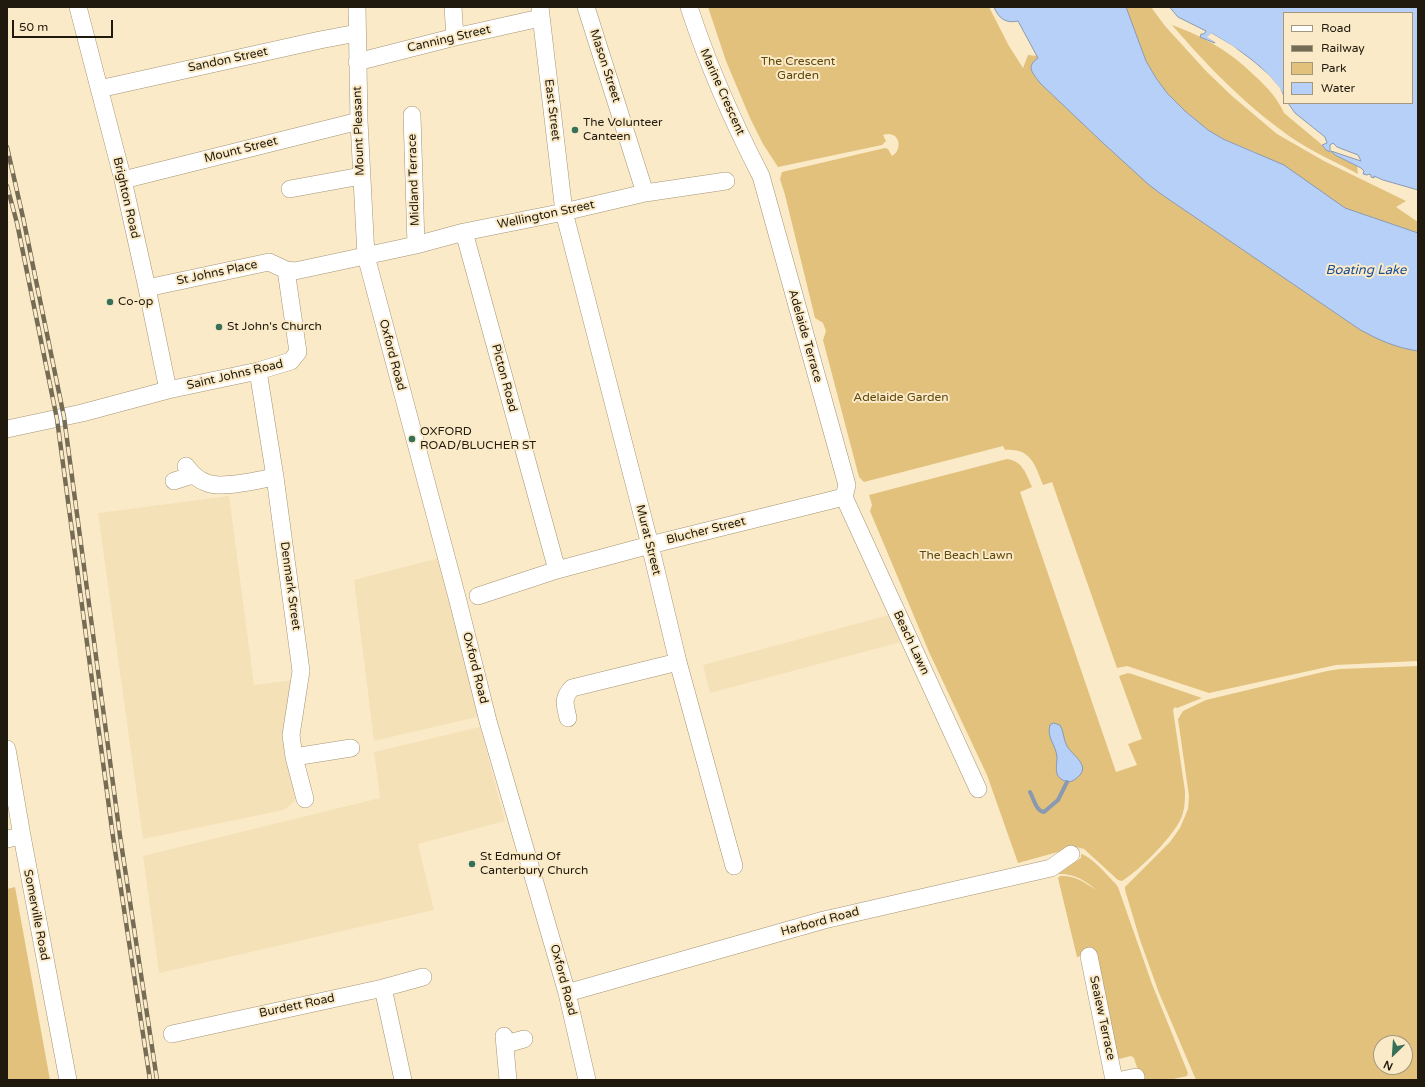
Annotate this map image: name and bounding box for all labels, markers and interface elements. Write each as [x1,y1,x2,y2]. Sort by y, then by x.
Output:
scale bar [14,12,115,38]
legend [1283,12,1413,104]
text: 50 m [19,20,48,34]
text: Road [1321,21,1351,35]
street label: Canning Street [406,22,492,56]
street label: Mason Street [586,28,624,104]
text: Railway [1321,41,1365,55]
street label: Sandon Street [187,45,269,75]
street label: Marine Crescent [696,46,748,138]
park label: The Crescent Garden [761,55,835,83]
text: Park [1321,61,1347,75]
street label: East Street [541,78,563,142]
text: Water [1321,81,1355,95]
street label: Mount Pleasant [350,86,368,176]
place label: The Volunteer Canteen [583,116,663,144]
marker: The Volunteer Canteen [570,125,580,135]
street label: Mount Street [203,134,279,166]
street label: Midland Terrace [405,134,423,226]
street label: Brighton Road [110,156,142,240]
street label: Wellington Street [496,198,596,232]
street label: St Johns Place [175,257,259,289]
water label: Boating Lake [1326,263,1406,279]
street label: Adelaide Terrace [785,288,825,384]
place label: Co-op [118,295,153,309]
marker: Co-op [105,297,115,307]
street label: Oxford Road [376,318,408,392]
place label: St John's Church [227,320,322,334]
marker: St John's Church [214,322,224,332]
street label: Picton Road [488,342,520,414]
street label: Saint Johns Road [185,357,285,393]
park label: Adelaide Garden [853,391,949,405]
place label: OXFORD ROAD/BLUCHER ST [420,425,536,453]
marker: OXFORD ROAD/BLUCHER ST [407,434,417,444]
street label: Murat Street [632,503,664,577]
street label: Blucher Street [665,514,747,548]
street label: Denmark Street [277,541,303,631]
park label: The Beach Lawn [919,549,1013,563]
street label: Beach Lawn [890,609,932,677]
street label: Oxford Road [459,631,491,705]
place label: St Edmund Of Canterbury Church [480,850,588,878]
marker: St Edmund Of Canterbury Church [467,859,477,869]
street label: Somerville Road [20,868,52,962]
street label: Harbord Road [779,905,861,939]
street label: Oxford Road [547,943,579,1017]
street label: Seaiew Terrace [1086,975,1118,1061]
street label: Burdett Road [258,991,336,1021]
north arrow [1373,1035,1413,1075]
text: N [1381,1058,1395,1073]

